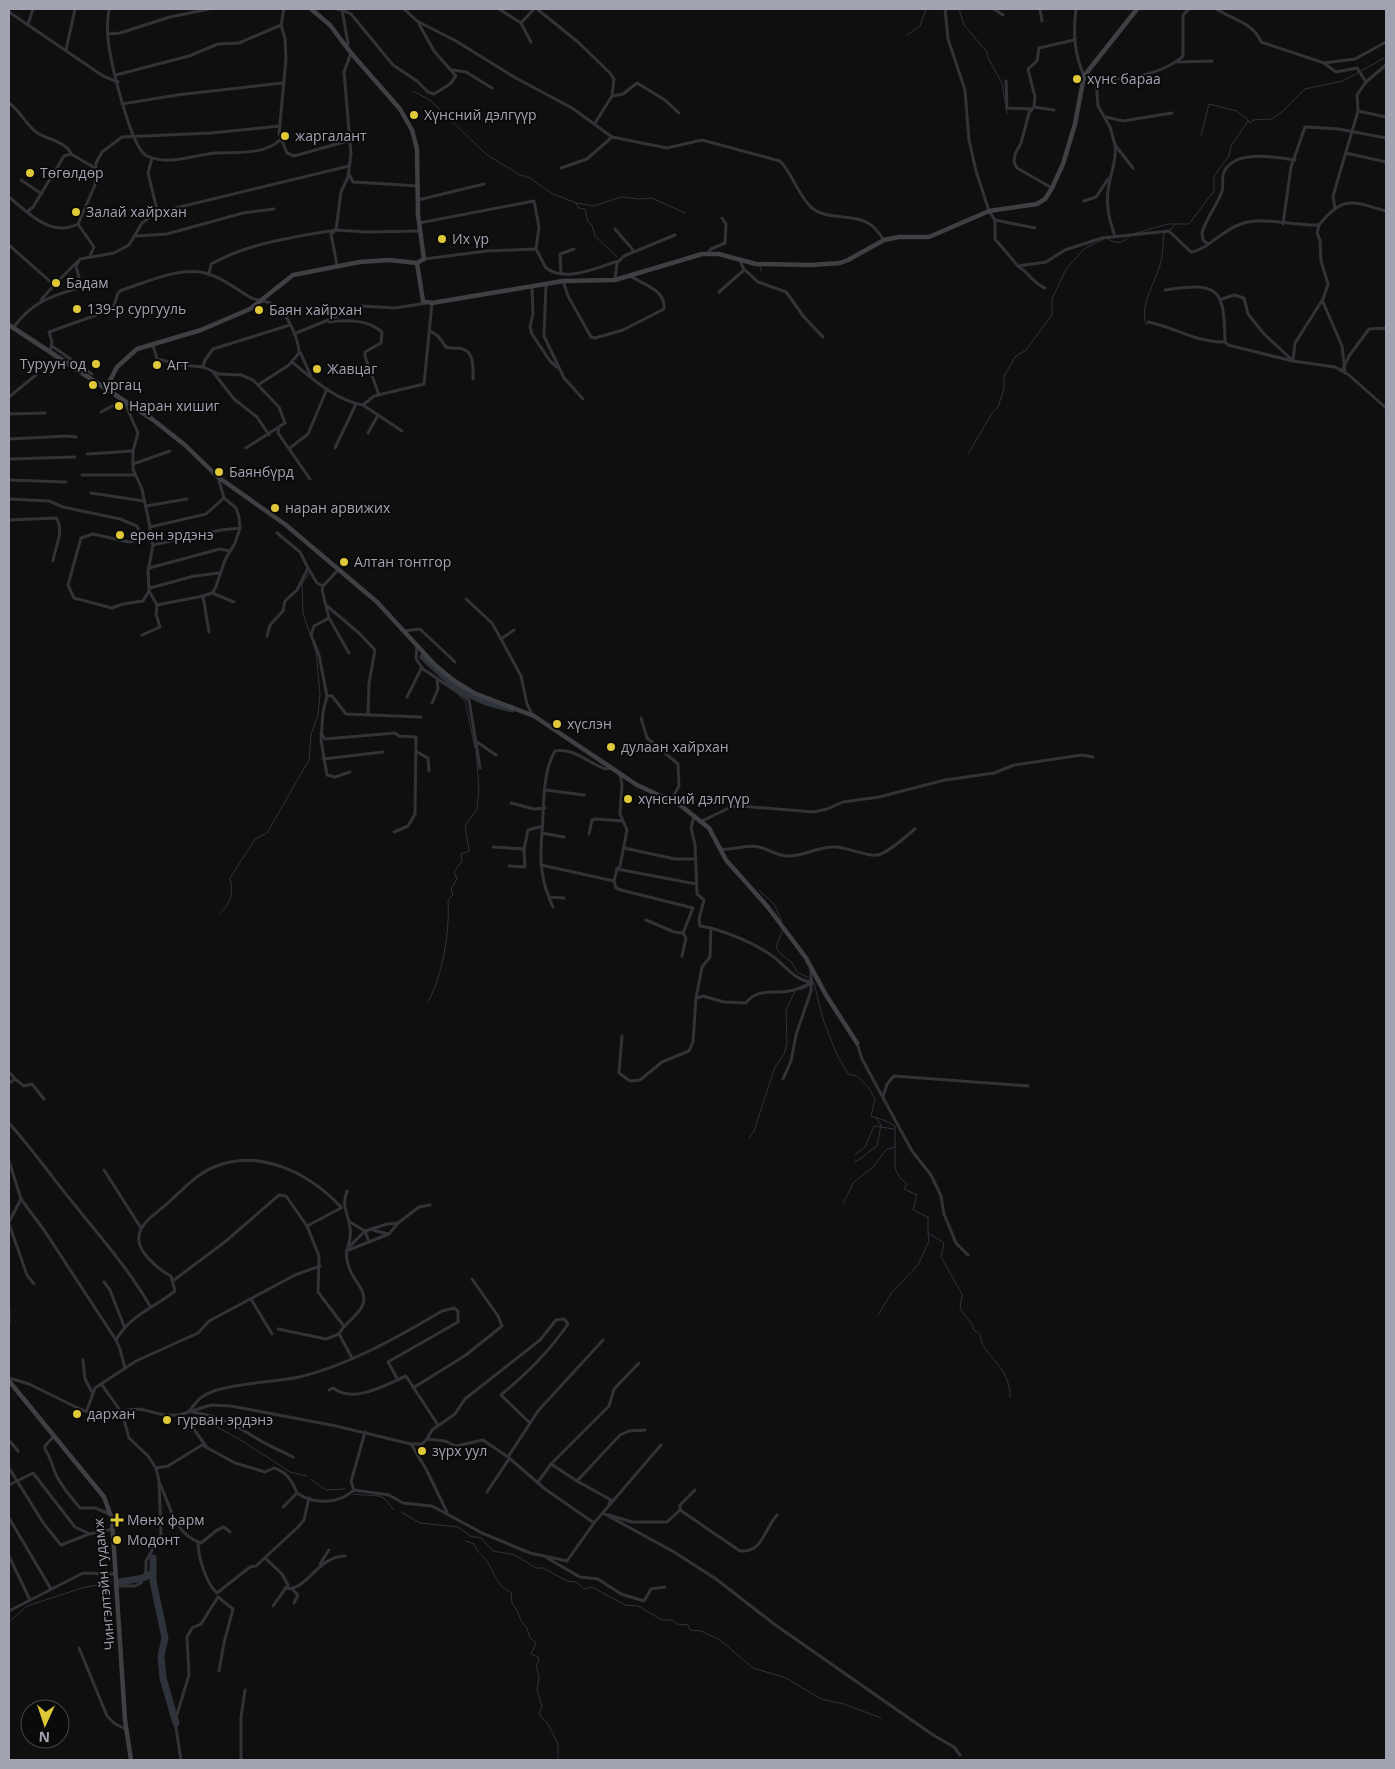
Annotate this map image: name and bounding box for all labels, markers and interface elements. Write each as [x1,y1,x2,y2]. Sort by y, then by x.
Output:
place label: хүнс бараа [1087,69,1161,88]
marker: хүнс бараа [1071,73,1083,85]
place label: Хүнсний дэлгүүр [424,105,537,124]
marker: Хүнсний дэлгүүр [408,109,420,121]
place label: жаргалант [295,126,367,145]
marker: жаргалант [279,130,291,142]
place label: Төгөлдөр [40,163,104,182]
marker: Төгөлдөр [24,167,36,179]
place label: Залай хайрхан [86,202,187,221]
marker: Залай хайрхан [70,206,82,218]
place label: Их үр [452,229,489,248]
marker: Их үр [436,233,448,245]
place label: Бадам [66,273,108,292]
marker: Бадам [50,277,62,289]
place label: 139-р сургууль [87,299,186,318]
place label: Баян хайрхан [269,300,362,319]
marker: 139-р сургууль [71,303,83,315]
marker: Баян хайрхан [253,304,265,316]
place label: Туруун од [20,354,86,373]
place label: Агт [167,355,189,374]
marker: Туруун од [90,358,102,370]
marker: Агт [151,359,163,371]
place label: Жавцаг [327,359,377,378]
marker: Жавцаг [311,363,323,375]
place label: ургац [103,375,141,394]
marker: ургац [87,379,99,391]
place label: Наран хишиг [129,396,220,415]
marker: Наран хишиг [113,400,125,412]
place label: Баянбүрд [229,462,294,481]
marker: Баянбүрд [213,466,225,478]
place label: наран арвижих [285,498,391,517]
marker: наран арвижих [269,502,281,514]
place label: ерөн эрдэнэ [130,525,214,544]
marker: ерөн эрдэнэ [114,529,126,541]
place label: Алтан тонтгор [354,552,451,571]
marker: Алтан тонтгор [338,556,350,568]
place label: хүслэн [567,714,612,733]
marker: хүслэн [551,718,563,730]
place label: дулаан хайрхан [621,737,729,756]
marker: дулаан хайрхан [605,741,617,753]
place label: хүнсний дэлгүүр [638,789,750,808]
marker: хүнсний дэлгүүр [622,793,634,805]
place label: дархан [87,1404,135,1423]
marker: дархан [71,1408,83,1420]
place label: гурван эрдэнэ [177,1410,273,1429]
marker: гурван эрдэнэ [161,1414,173,1426]
place label: зүрх уул [432,1441,487,1460]
marker: зүрх уул [416,1445,428,1457]
place label: Мөнх фарм [127,1510,204,1529]
marker: Мөнх фарм [111,1514,123,1526]
street label: Чингэлтэйн гудамж [88,1516,119,1651]
place label: Модонт [127,1530,180,1549]
marker: Модонт [111,1534,123,1546]
north arrow [20,1699,70,1749]
text: N [38,1728,50,1747]

